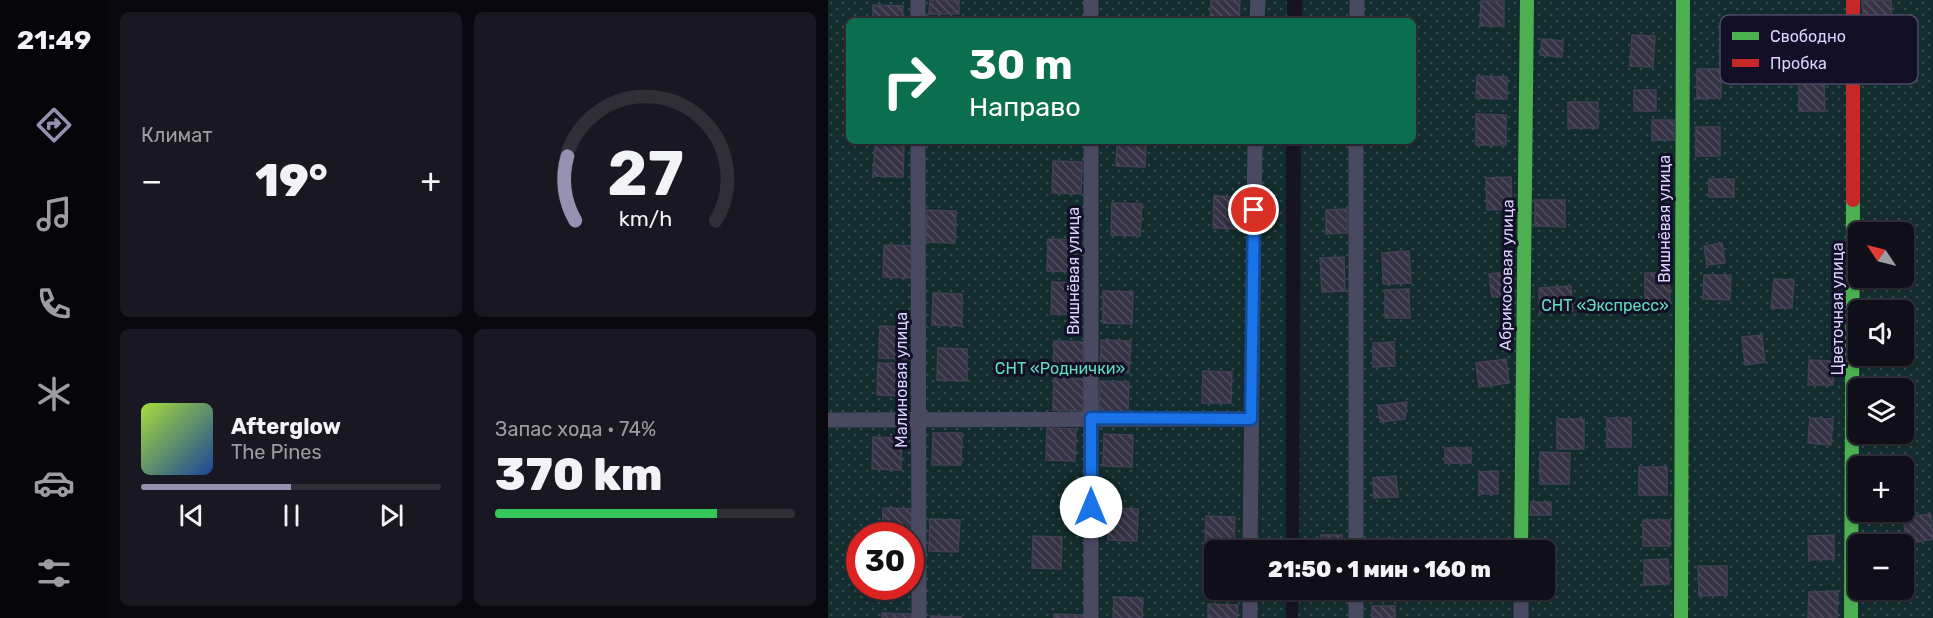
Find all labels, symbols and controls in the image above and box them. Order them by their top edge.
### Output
legend [1720,15,1918,84]
text: 21:49 [17,24,91,56]
text: Свободно [1770,27,1846,46]
text: 30 m [969,40,1073,90]
icon: right [870,42,948,120]
text: Пробка [1770,54,1827,73]
text: Направо [969,91,1081,123]
icon: directions [33,104,75,146]
text: Климат [141,123,213,147]
text: 27 [607,137,683,211]
text: 19° [255,154,328,207]
street label: Вишнёвая улица [1655,155,1674,283]
text: − [141,161,162,200]
text: + [420,161,441,200]
pin [1228,184,1279,235]
icon: music [33,193,75,235]
icon: arrive [1237,193,1270,226]
street label: Абрикосовая улица [1496,199,1517,351]
text: km/h [618,207,672,232]
street label: Вишнёвая улица [1064,207,1083,335]
north arrow [1848,222,1914,288]
map controls [1848,222,1914,600]
street label: Цветочная улица [1828,242,1847,376]
icon: phone [33,283,75,325]
park label: СНТ «Экспресс» [1541,296,1669,315]
button: sound [1848,300,1914,366]
street label: Малиновая улица [892,312,911,448]
park label: СНТ «Роднички» [995,359,1125,378]
icon: climate [33,373,75,415]
button: layers [1848,378,1914,444]
text: Afterglow [231,413,341,440]
text: Запас хода · 74% [495,417,656,441]
text: The Pines [231,440,322,464]
text: 370 km [495,448,663,501]
button: + [1848,456,1914,522]
icon: car [33,462,75,504]
position arrow [1059,475,1123,539]
icon: previous [175,499,208,532]
icon: pause [275,499,308,532]
icon: next [375,499,408,532]
speed limit sign: 30 [846,522,924,600]
button: − [1848,534,1914,600]
icon: filters [33,552,75,594]
text: 21:50 · 1 мин · 160 m [1268,556,1491,583]

